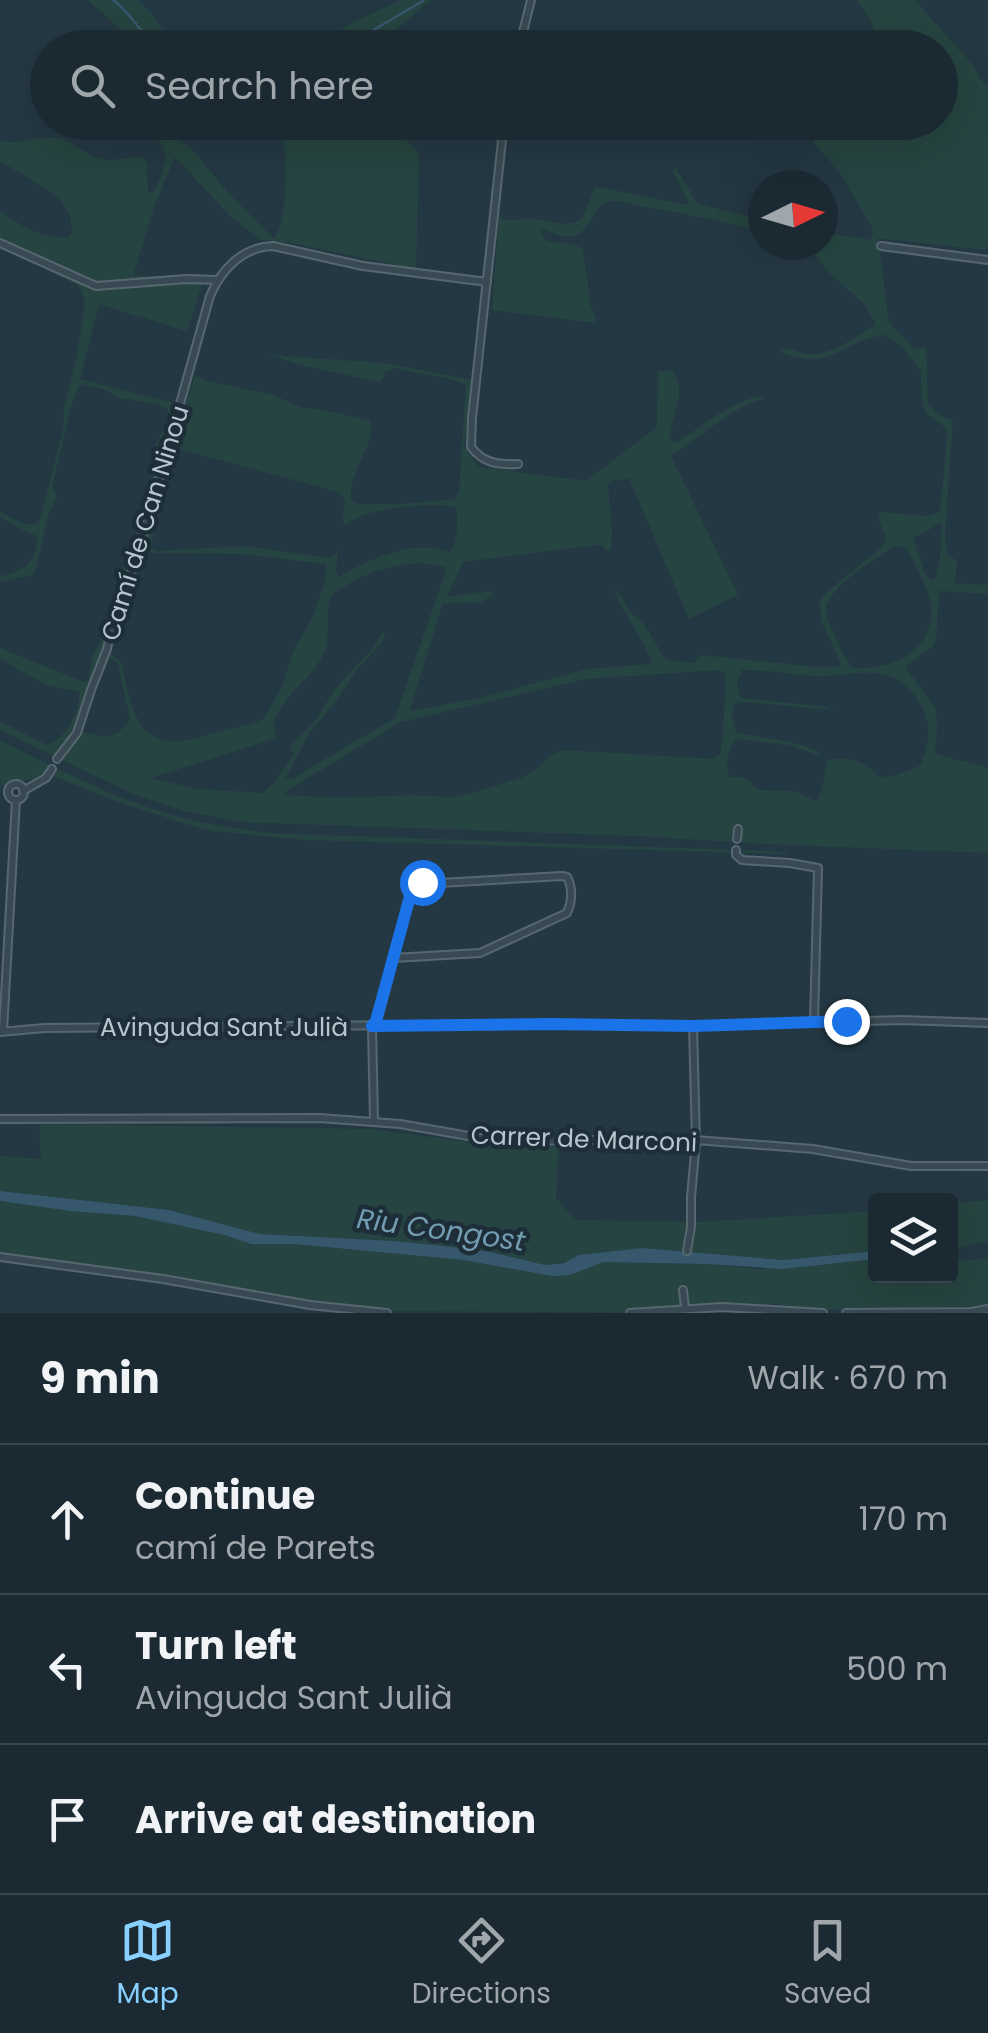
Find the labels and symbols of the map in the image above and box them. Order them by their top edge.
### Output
north arrow [748,170,838,260]
street label: Camí de Can Ninou [93,401,197,645]
route start [400,860,446,906]
route end [824,999,870,1045]
street label: Avinguda Sant Julià [100,1010,348,1045]
street label: Carrer de Marconi [470,1118,698,1160]
water label: Riu Congost [354,1199,528,1261]

